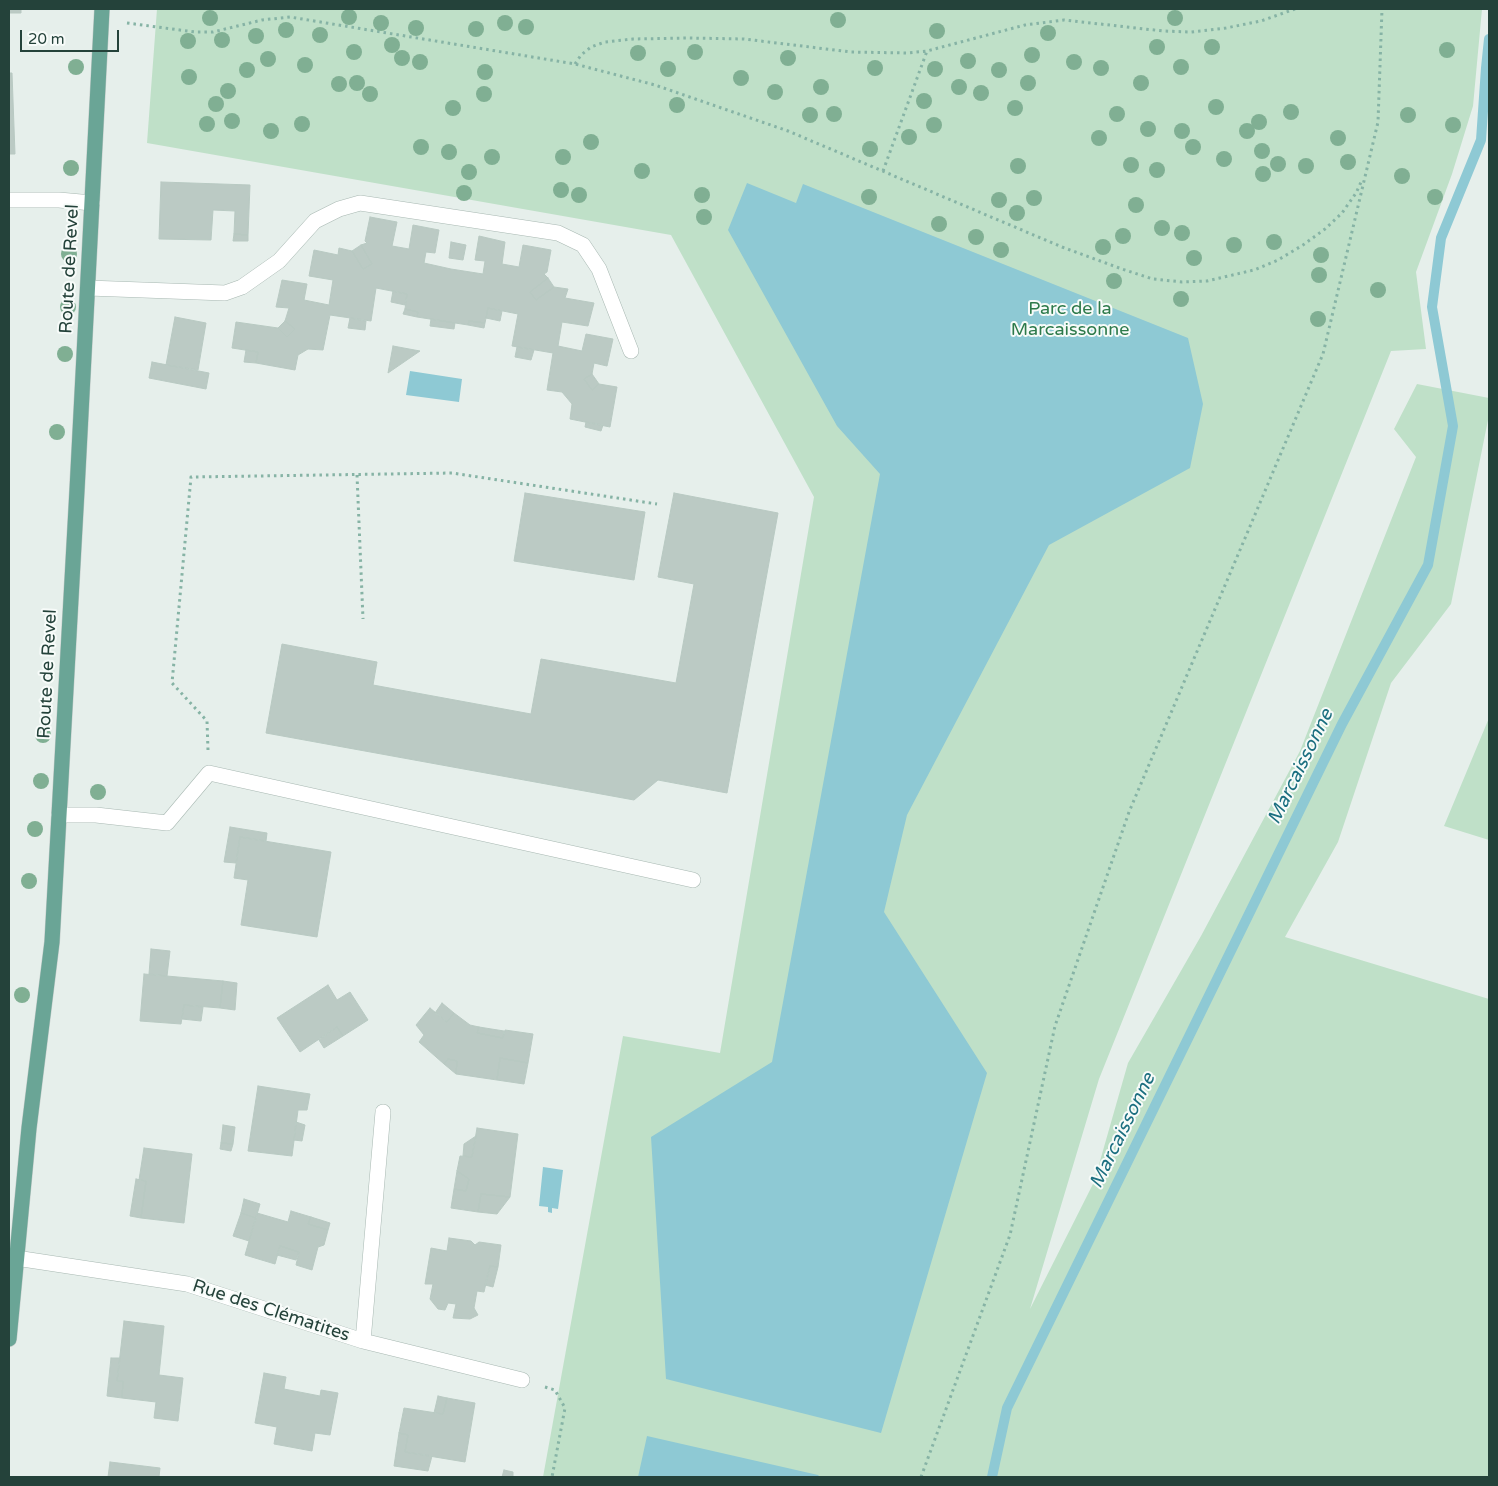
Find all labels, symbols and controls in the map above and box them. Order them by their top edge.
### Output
scale bar [22,20,121,52]
text: 20 m [28,30,65,48]
street label: Route de Revel [56,204,84,334]
park label: Parc de la Marcaissonne [1011,298,1129,340]
street label: Route de Revel [34,609,62,739]
water label: Marcaissonne [1263,706,1339,828]
water label: Marcaissonne [1085,1070,1161,1192]
street label: Rue des Clématites [190,1275,352,1347]

